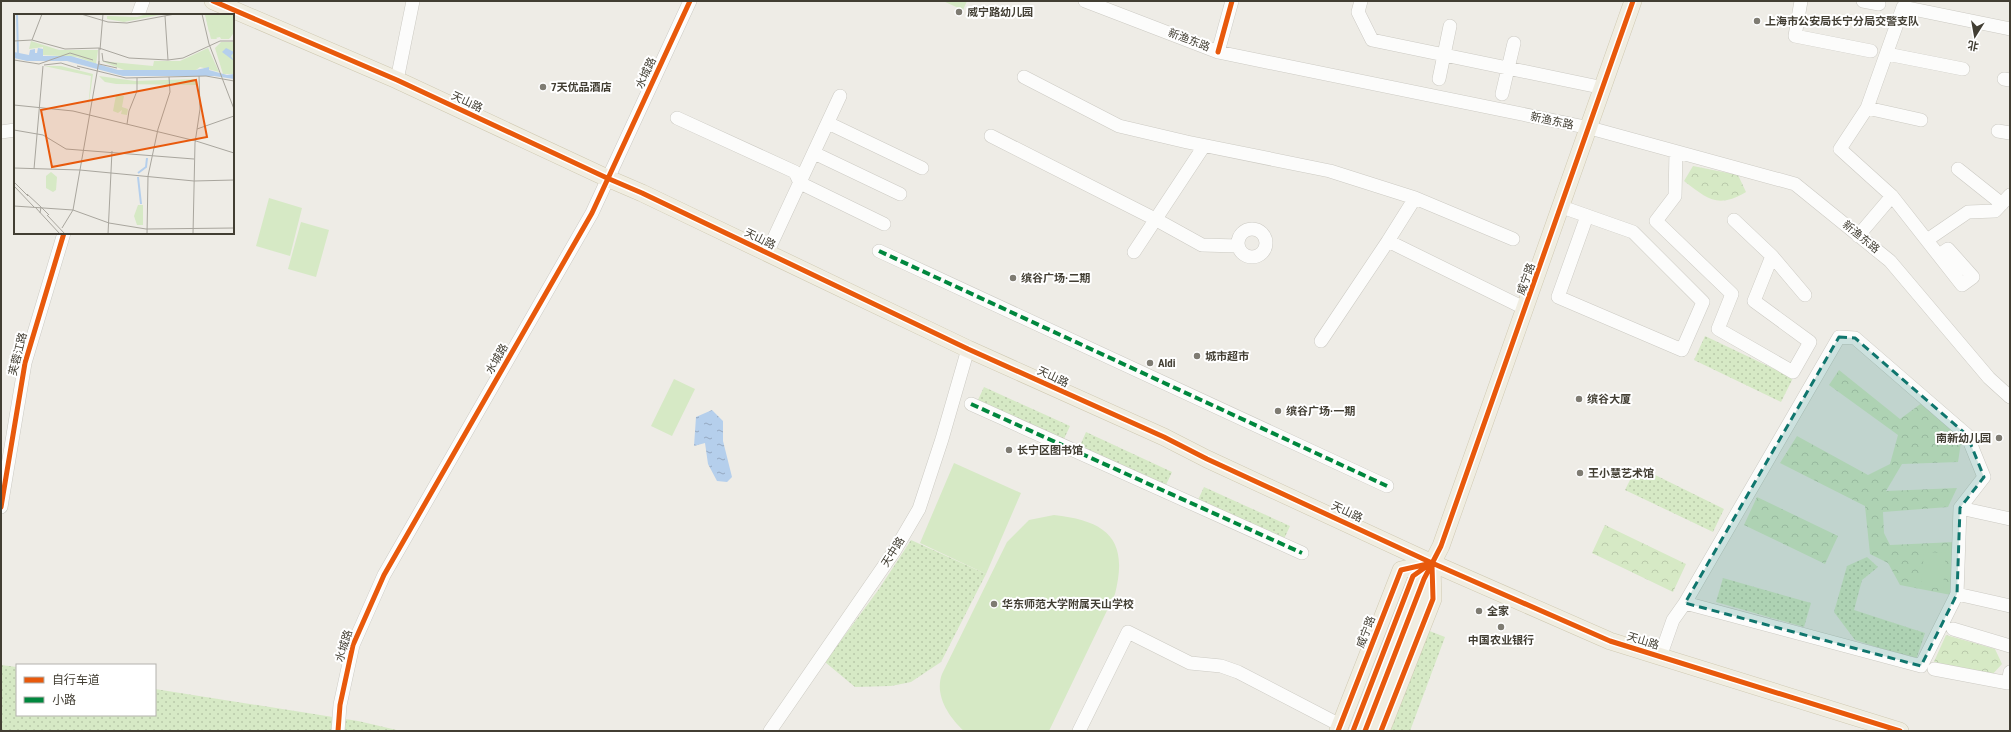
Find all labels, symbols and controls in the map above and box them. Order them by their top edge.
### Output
place label: 威宁路幼儿园 [967,6,1033,19]
marker: 威宁路幼儿园 [954,7,964,17]
inset map [14,14,234,234]
place label: 上海市公安局长宁分局交警支队 [1765,15,1919,28]
marker: 上海市公安局长宁分局交警支队 [1752,16,1762,26]
north arrow [1955,16,1995,56]
street label: 新渔东路 [1166,26,1212,54]
text: 北 [1967,38,1980,53]
street label: 水城路 [633,55,659,91]
place label: 7天优品酒店 [551,81,612,94]
marker: 7天优品酒店 [538,82,548,92]
street label: 天山路 [449,89,485,115]
street label: 新渔东路 [1529,110,1575,132]
street label: 新渔东路 [1840,218,1882,256]
street label: 天山路 [742,226,778,252]
street label: 威宁路 [1514,261,1538,297]
place label: 缤谷广场·二期 [1021,272,1090,285]
marker: 缤谷广场·二期 [1008,273,1018,283]
street label: 芙蓉江路 [6,331,30,377]
street label: 水城路 [483,341,511,377]
place label: 城市超市 [1205,350,1249,363]
marker: 城市超市 [1192,351,1202,361]
place label: Aldi [1158,357,1176,370]
marker: Aldi [1145,358,1155,368]
street label: 天山路 [1035,364,1071,390]
place label: 缤谷大厦 [1587,393,1631,406]
marker: 缤谷大厦 [1574,394,1584,404]
place label: 缤谷广场·一期 [1286,405,1355,418]
marker: 缤谷广场·一期 [1273,406,1283,416]
place label: 南新幼儿园 [1936,432,1991,445]
marker: 南新幼儿园 [1994,433,2004,443]
place label: 长宁区图书馆 [1017,444,1083,457]
marker: 长宁区图书馆 [1004,445,1014,455]
place label: 王小慧艺术馆 [1588,467,1654,480]
marker: 王小慧艺术馆 [1575,468,1585,478]
street label: 天山路 [1329,499,1365,525]
street label: 天中路 [879,535,907,569]
place label: 华东师范大学附属天山学校 [1002,598,1134,611]
marker: 华东师范大学附属天山学校 [989,599,999,609]
place label: 全家 [1487,605,1509,618]
marker: 全家 [1474,606,1484,616]
street label: 威宁路 [1354,614,1378,650]
marker: 中国农业银行 [1496,622,1506,632]
street label: 水城路 [333,628,355,664]
street label: 天山路 [1625,630,1661,652]
place label: 中国农业银行 [1468,634,1534,647]
legend [16,664,156,716]
text: 自行车道 [52,673,100,687]
text: 小路 [52,693,76,707]

